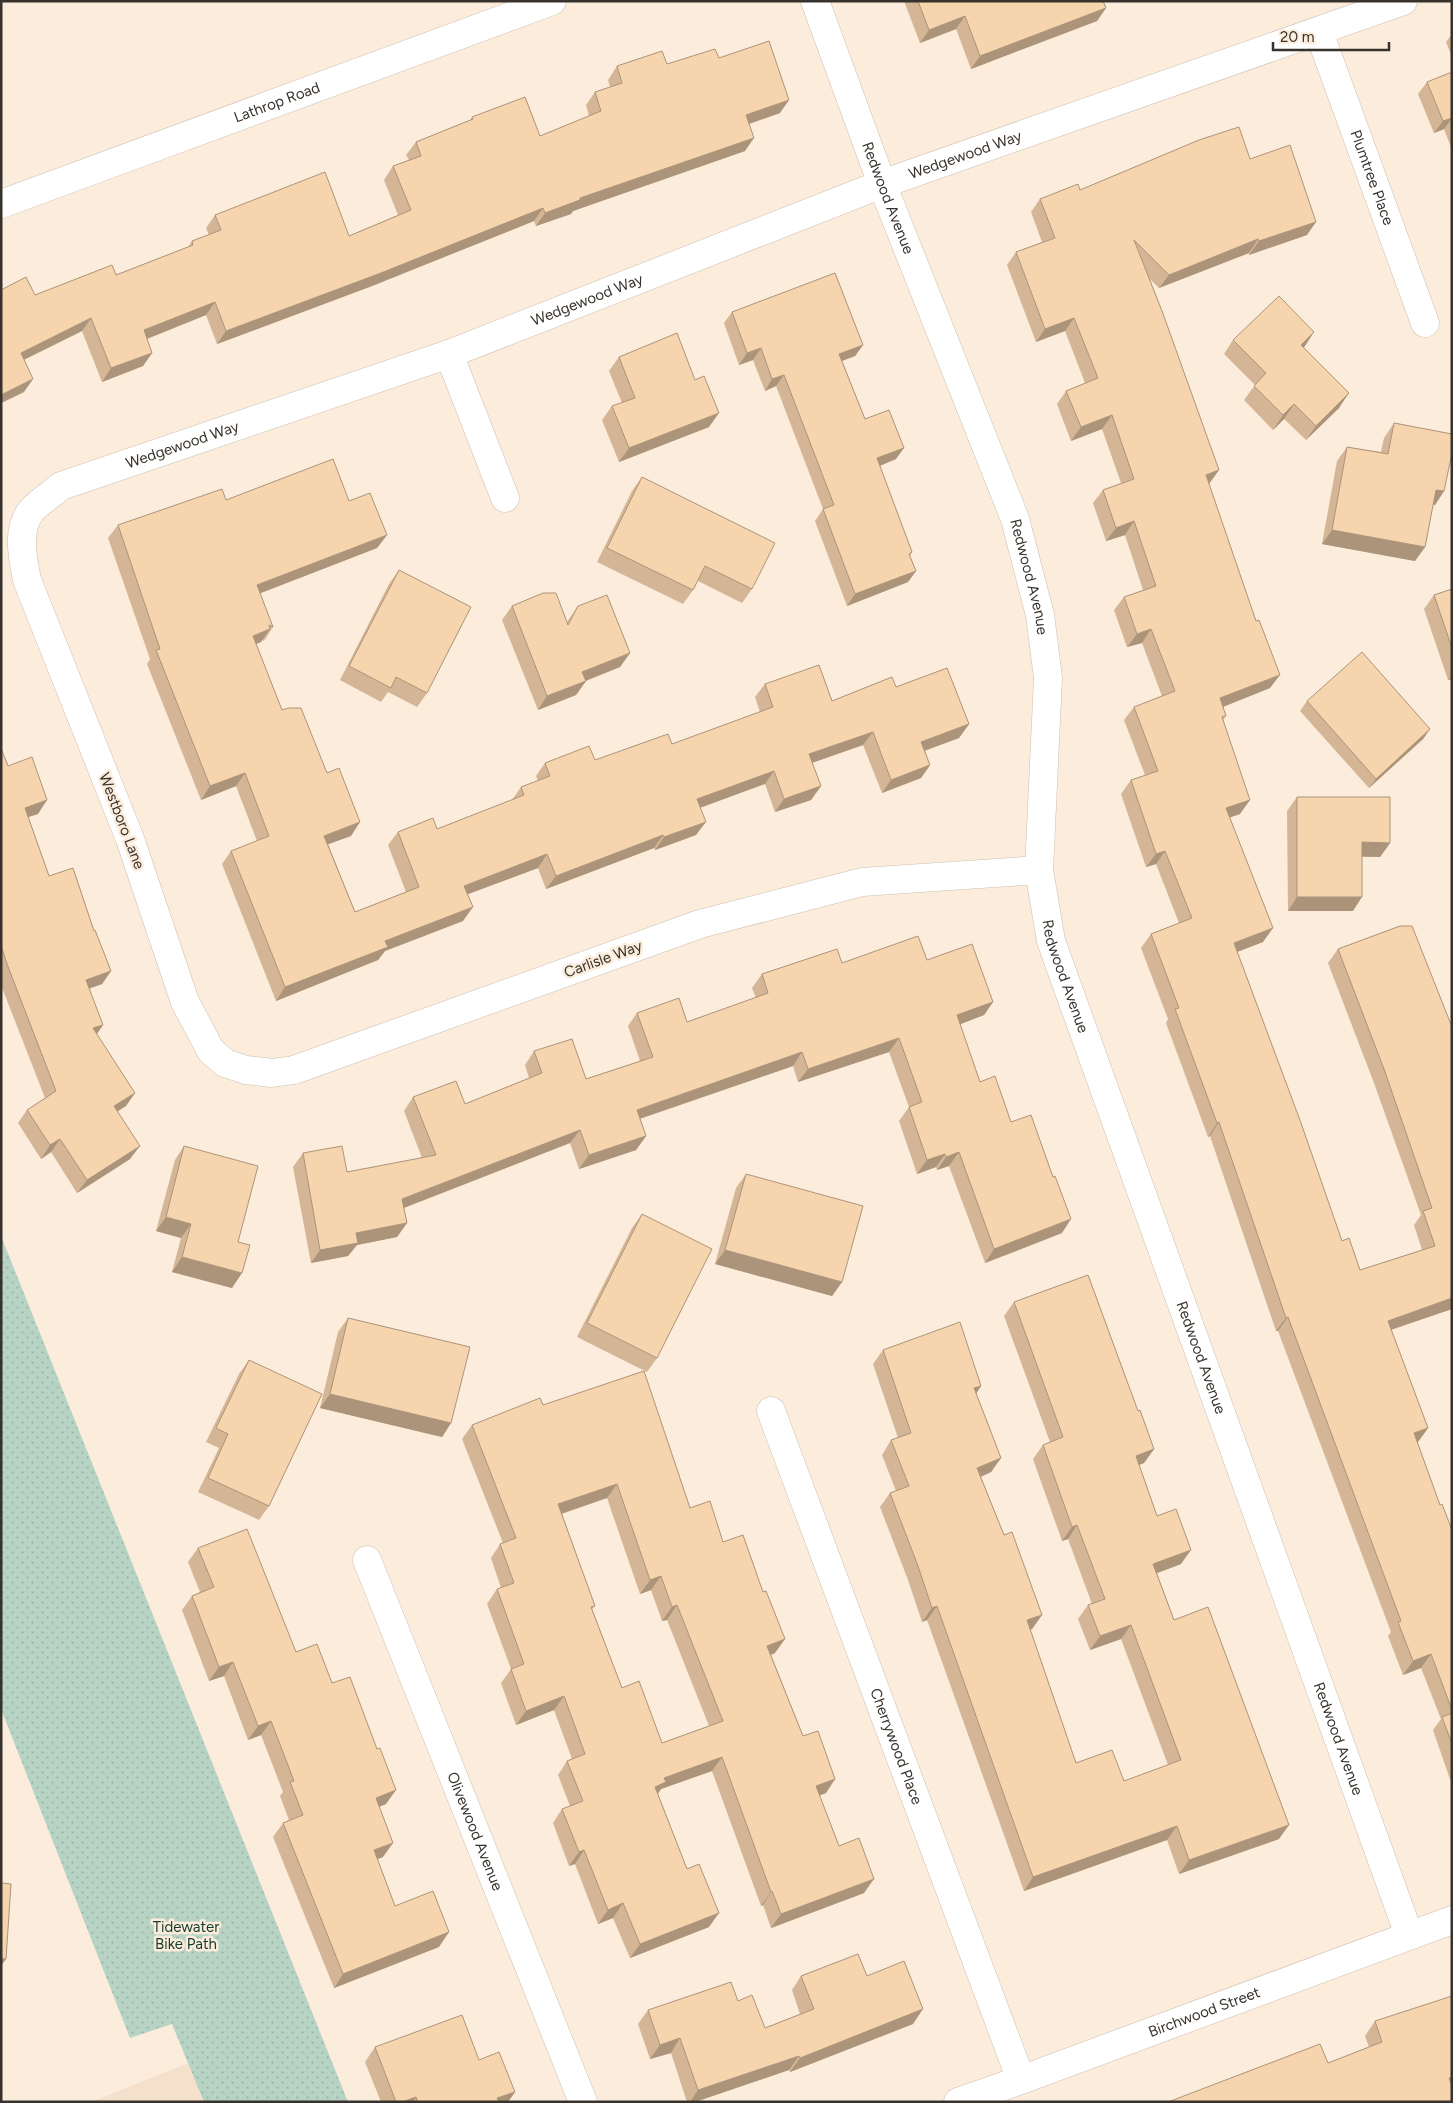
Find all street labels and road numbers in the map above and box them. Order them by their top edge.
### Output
street label: Lathrop Road [231,78,322,126]
street label: Wedgewood Way [906,127,1024,183]
street label: Plumtree Place [1346,128,1398,228]
street label: Redwood Avenue [858,139,918,257]
street label: Wedgewood Way [529,270,646,330]
street label: Wedgewood Way [123,417,241,472]
street label: Redwood Avenue [1006,517,1051,636]
street label: Westboro Lane [95,770,149,872]
street label: Redwood Avenue [1039,918,1092,1035]
street label: Carlisle Way [562,937,645,981]
street label: Redwood Avenue [1172,1299,1230,1416]
street label: Redwood Avenue [1310,1680,1367,1797]
street label: Cherrywood Place [866,1686,926,1807]
street label: Olivewood Avenue [443,1769,507,1893]
street label: Birchwood Street [1146,1983,1263,2041]

